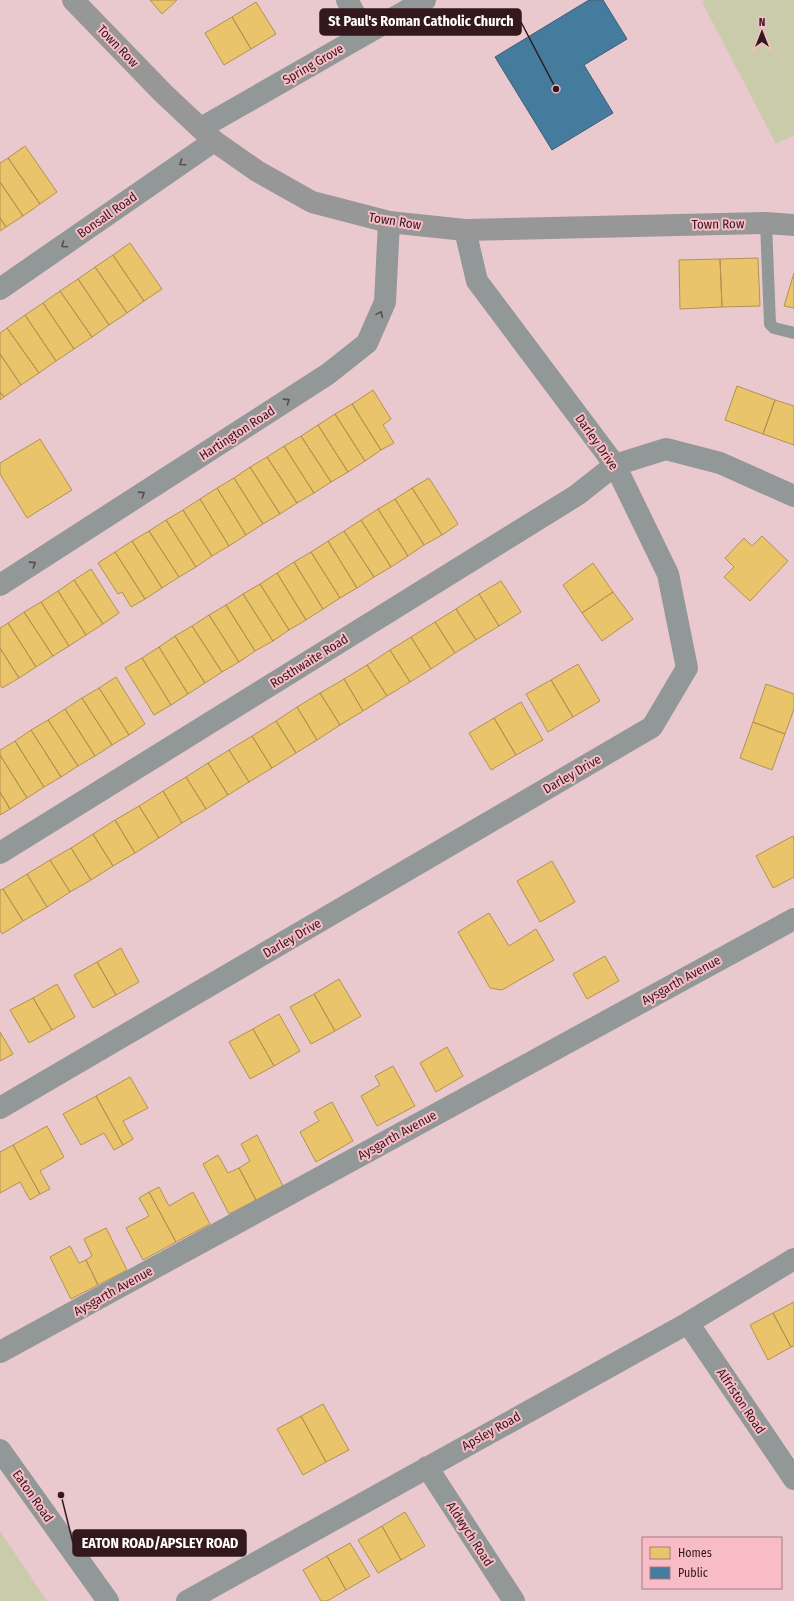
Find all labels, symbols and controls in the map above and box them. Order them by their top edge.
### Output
callout: St Paul's Roman Catholic Church [320,9,521,35]
north arrow [742,12,782,52]
text: St Paul's Roman Catholic Church [328,13,514,30]
text: N [759,16,765,29]
street label: Town Row [94,22,142,71]
street label: Spring Grove [280,41,346,87]
one-way arrow [180,158,187,165]
street label: Bonsall Road [74,189,140,241]
street label: Town Row [368,209,423,233]
street label: Town Row [691,216,745,232]
one-way arrow [61,240,68,248]
one-way arrow [375,311,383,318]
one-way arrow [283,398,290,406]
street label: Hartington Road [196,403,278,463]
street label: Darley Drive [572,411,622,473]
one-way arrow [138,491,145,498]
one-way arrow [29,561,36,569]
street label: Rosthwaite Road [267,631,351,691]
street label: Darley Drive [540,751,604,797]
street label: Darley Drive [260,915,324,961]
street label: Aysgarth Avenue [639,952,723,1008]
street label: Aysgarth Avenue [355,1107,439,1163]
street label: Aysgarth Avenue [71,1263,155,1319]
street label: Alfriston Road [714,1366,768,1436]
street label: Apsley Road [459,1409,523,1453]
street label: Eaton Road [10,1467,56,1525]
street label: Aldwych Road [444,1499,496,1569]
callout: EATON ROAD/APSLEY ROAD [73,1530,246,1556]
text: EATON ROAD/APSLEY ROAD [82,1535,238,1552]
legend [642,1537,782,1589]
text: Homes [678,1546,712,1560]
text: Public [678,1566,708,1580]

